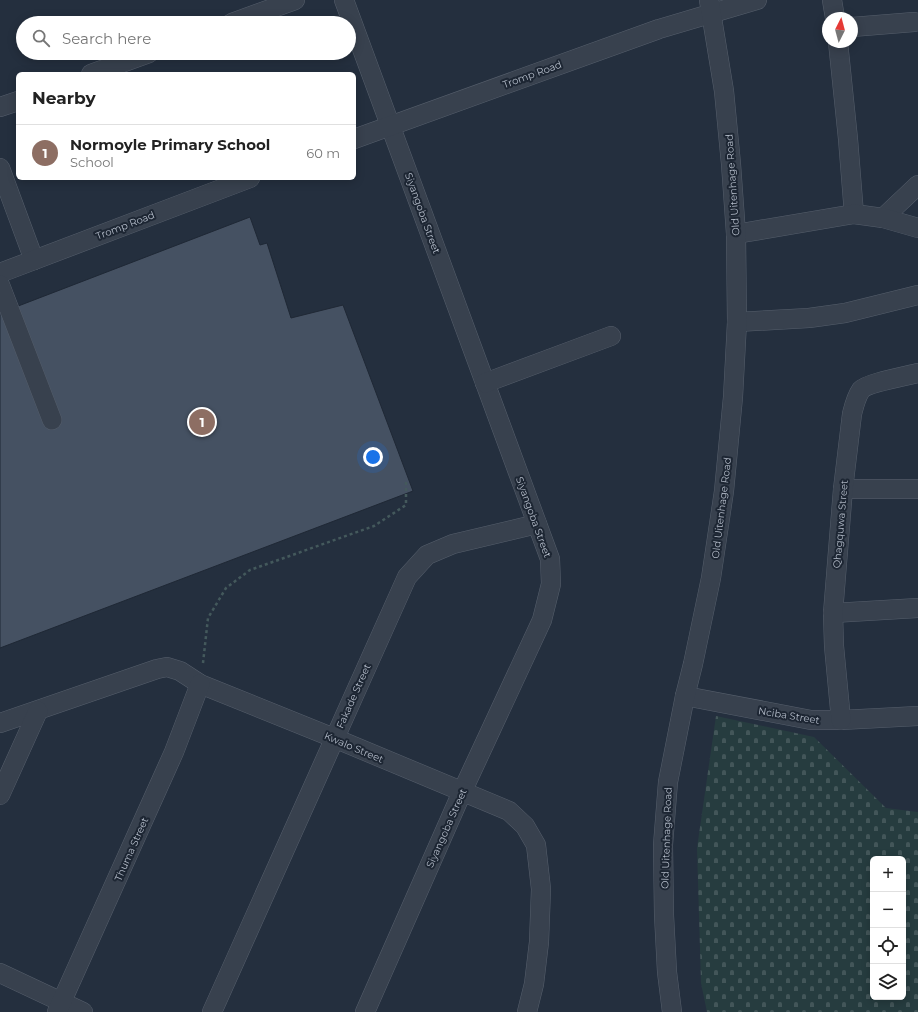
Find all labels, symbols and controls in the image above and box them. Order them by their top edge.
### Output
north arrow [822,12,858,48]
search box [16,16,356,60]
icon: search [30,27,52,49]
text: Search here [62,29,151,48]
street label: Tromp Road [501,58,563,91]
text: Nearby [32,88,96,108]
street label: Old Uitenhage Road [722,134,743,236]
text: Normoyle Primary School [70,135,270,154]
text: 1 [42,145,48,161]
text: 60 m [306,145,340,161]
text: School [70,154,114,170]
street label: Siyangoba Street [402,171,443,255]
street label: Tromp Road [94,208,156,243]
pin: 1 [189,407,215,437]
your location [363,447,383,467]
street label: Old Uitenhage Road [709,457,734,559]
street label: Siyangoba Street [513,475,554,559]
street label: Qhagquwa Street [830,479,851,569]
street label: Fakade Street [333,662,374,731]
street label: Nciba Street [757,704,820,727]
street label: Kwalo Street [322,729,385,766]
street label: Siyangoba Street [423,787,470,870]
street label: Old Uitenhage Road [658,787,675,889]
street label: Thuma Street [112,815,151,883]
map controls [870,856,906,1000]
button: + [870,856,906,892]
button: − [870,892,906,928]
button: locate [870,928,906,964]
button: layers [870,964,906,1000]

